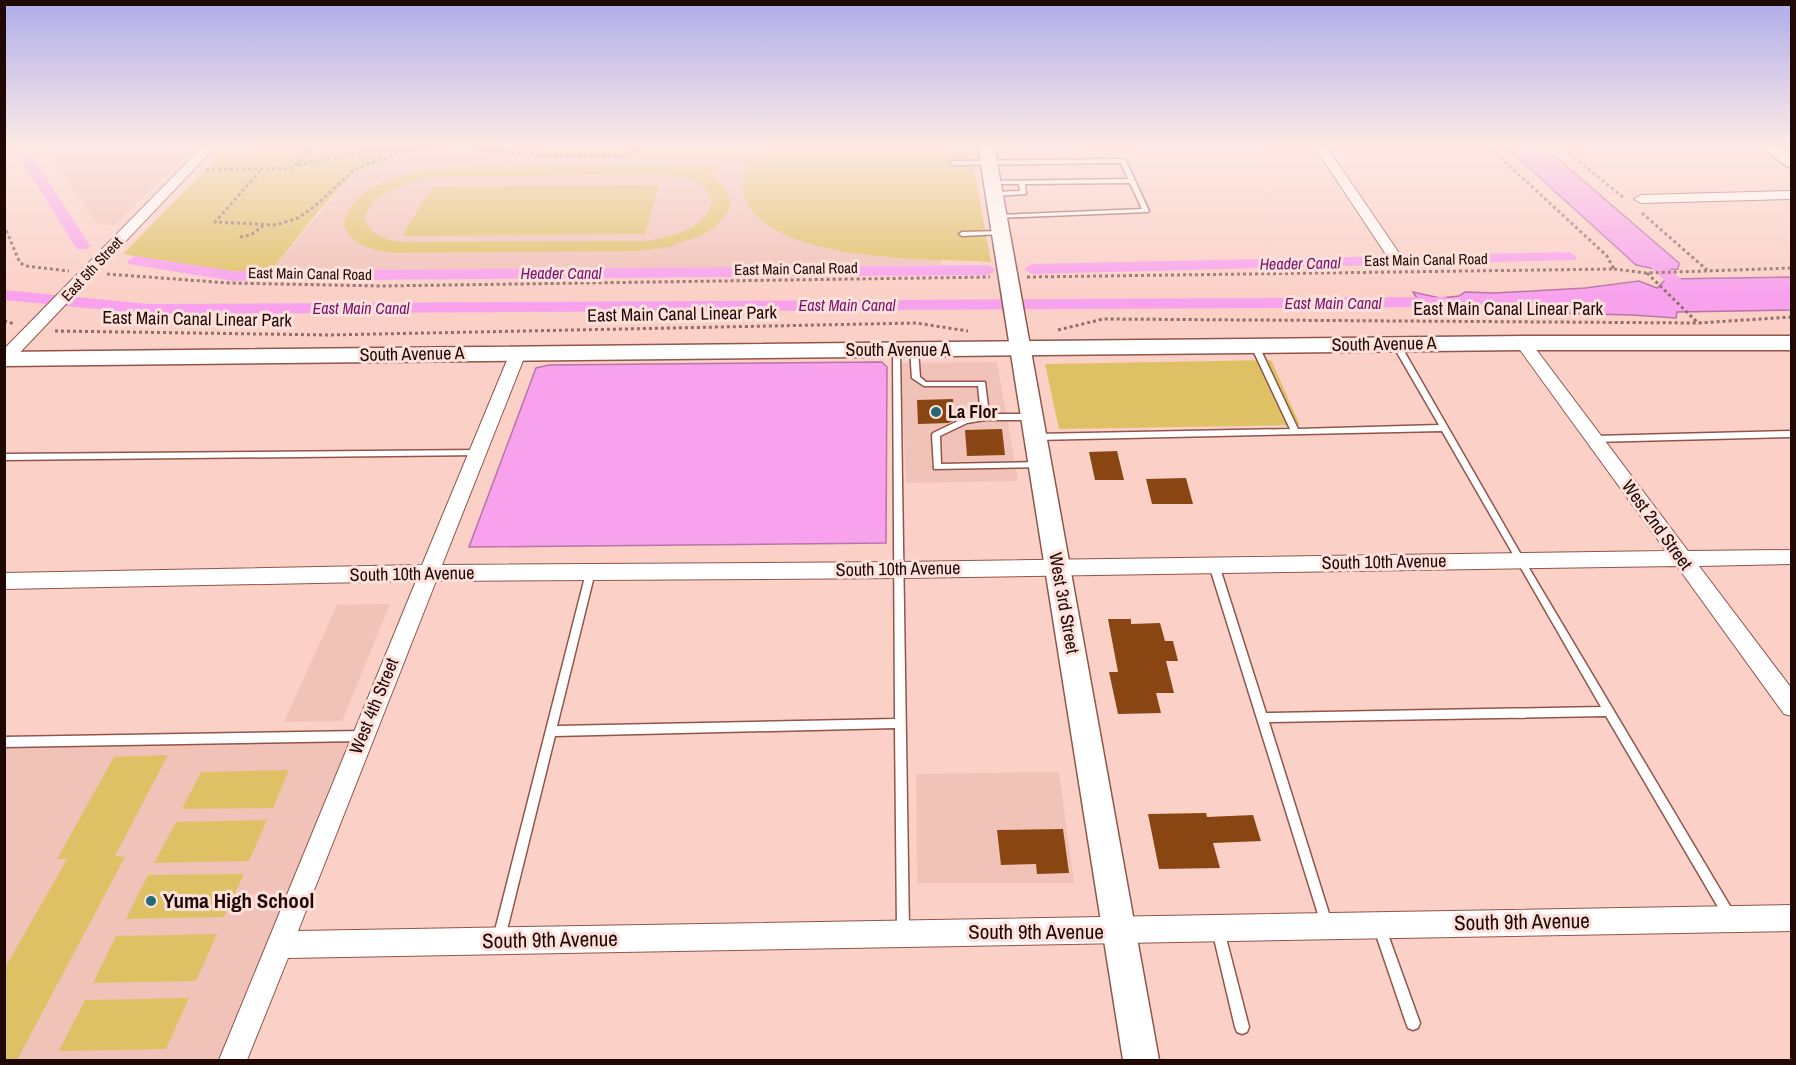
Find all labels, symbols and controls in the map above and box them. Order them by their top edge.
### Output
street label: East 5th Street [56,231,127,306]
street label: East Main Canal Road [1364,248,1488,271]
water label: Header Canal [1259,251,1342,275]
street label: East Main Canal Road [734,257,858,280]
street label: East Main Canal Road [248,262,372,285]
water label: Header Canal [521,262,603,284]
water label: East Main Canal [1285,292,1383,314]
water label: East Main Canal [799,294,897,316]
street label: East Main Canal Linear Park [1413,296,1603,321]
water label: East Main Canal [313,297,411,319]
street label: East Main Canal Linear Park [587,299,778,328]
street label: East Main Canal Linear Park [102,304,293,333]
street label: South Avenue A [1331,330,1437,357]
street label: South Avenue A [846,337,951,362]
street label: South Avenue A [359,340,465,367]
place label: La Flor [948,399,997,424]
marker: La Flor [929,405,943,419]
street label: West 2nd Street [1616,475,1699,575]
street label: South 10th Avenue [1322,548,1446,575]
street label: West 3rd Street [1043,550,1086,655]
street label: South 10th Avenue [836,555,960,582]
street label: South 10th Avenue [350,560,474,587]
street label: West 4th Street [343,654,404,758]
place label: Yuma High School [163,886,314,915]
marker: Yuma High School [144,894,158,908]
street label: South 9th Avenue [1454,906,1590,937]
street label: South 9th Avenue [968,917,1104,946]
street label: South 9th Avenue [482,924,618,955]

